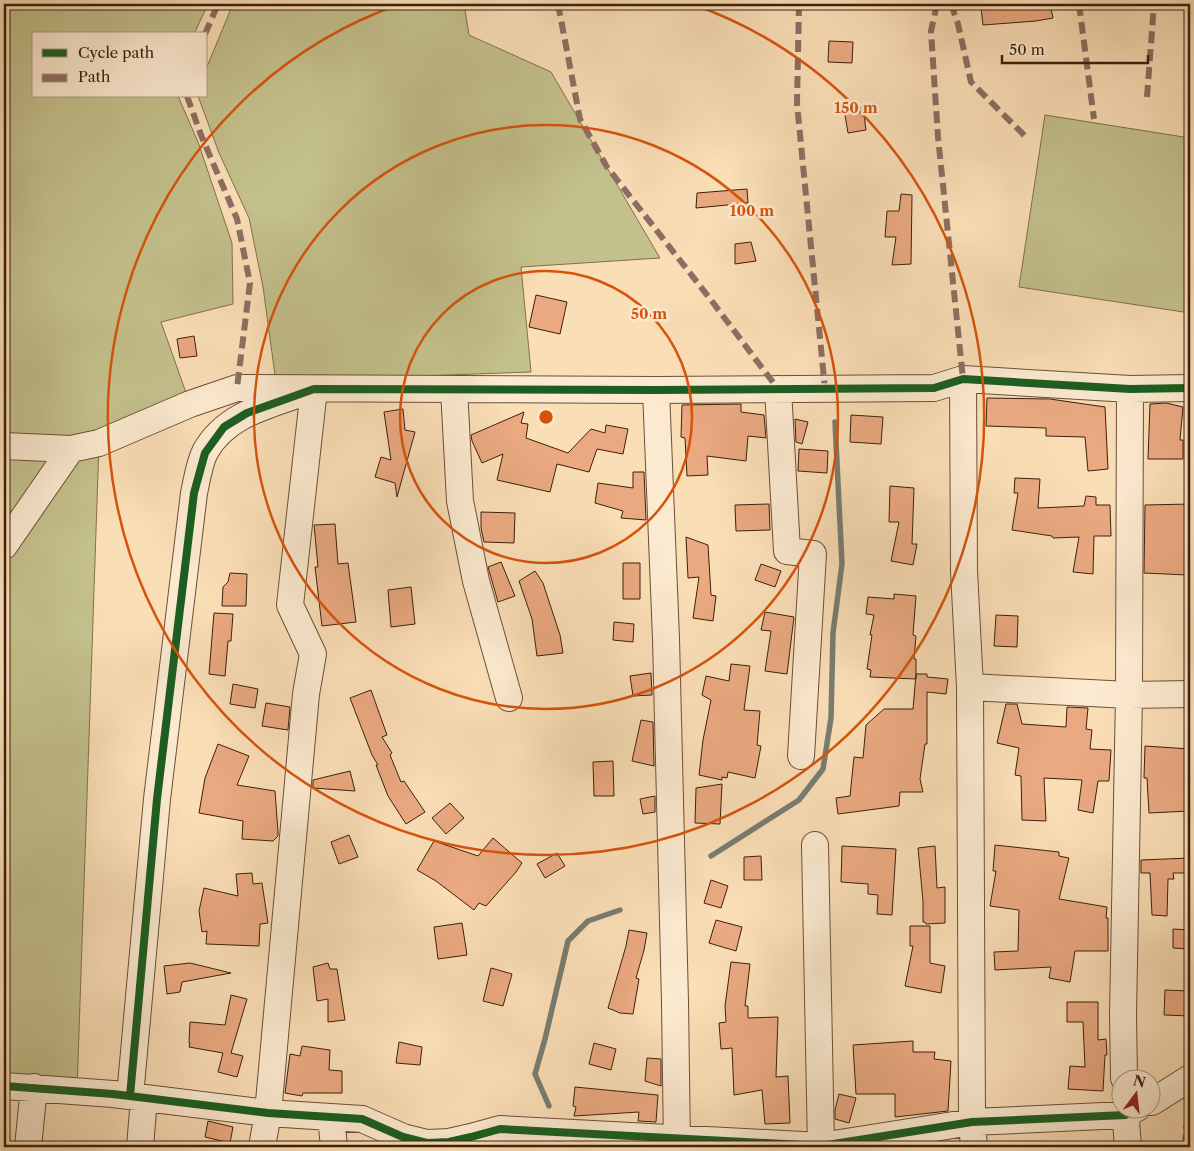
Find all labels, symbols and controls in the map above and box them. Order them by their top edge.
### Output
legend [32,32,208,98]
scale bar [1002,32,1148,64]
text: 50 m [1009,40,1045,59]
text: Cycle path [78,43,155,62]
text: Path [78,67,111,86]
text: 150 m [834,98,878,117]
text: 100 m [730,201,774,220]
text: 50 m [631,304,667,323]
centre of rings [537,408,555,426]
north arrow [1112,1068,1162,1118]
text: N [1131,1071,1148,1092]

